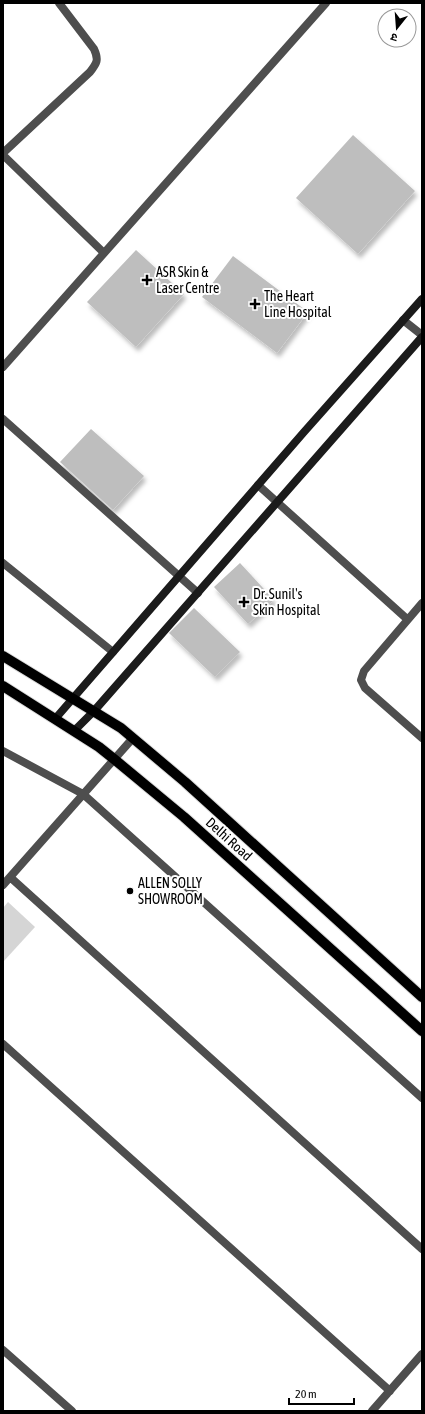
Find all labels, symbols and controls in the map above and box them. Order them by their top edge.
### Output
north arrow [377,8,417,48]
text: उ [389,31,399,44]
place label: ASR Skin & Laser Centre [156,264,219,296]
marker: ASR Skin & Laser Centre [141,274,153,286]
place label: The Heart Line Hospital [264,288,332,320]
marker: The Heart Line Hospital [249,298,261,310]
place label: Dr. Sunil's Skin Hospital [253,586,321,618]
marker: Dr. Sunil's Skin Hospital [238,596,250,608]
street label: Delhi Road [203,814,255,864]
place label: ALLEN SOLLY SHOWROOM [138,875,203,907]
marker: ALLEN SOLLY SHOWROOM [125,886,135,896]
scale bar [289,1380,354,1406]
text: 20 m [295,1387,317,1401]

